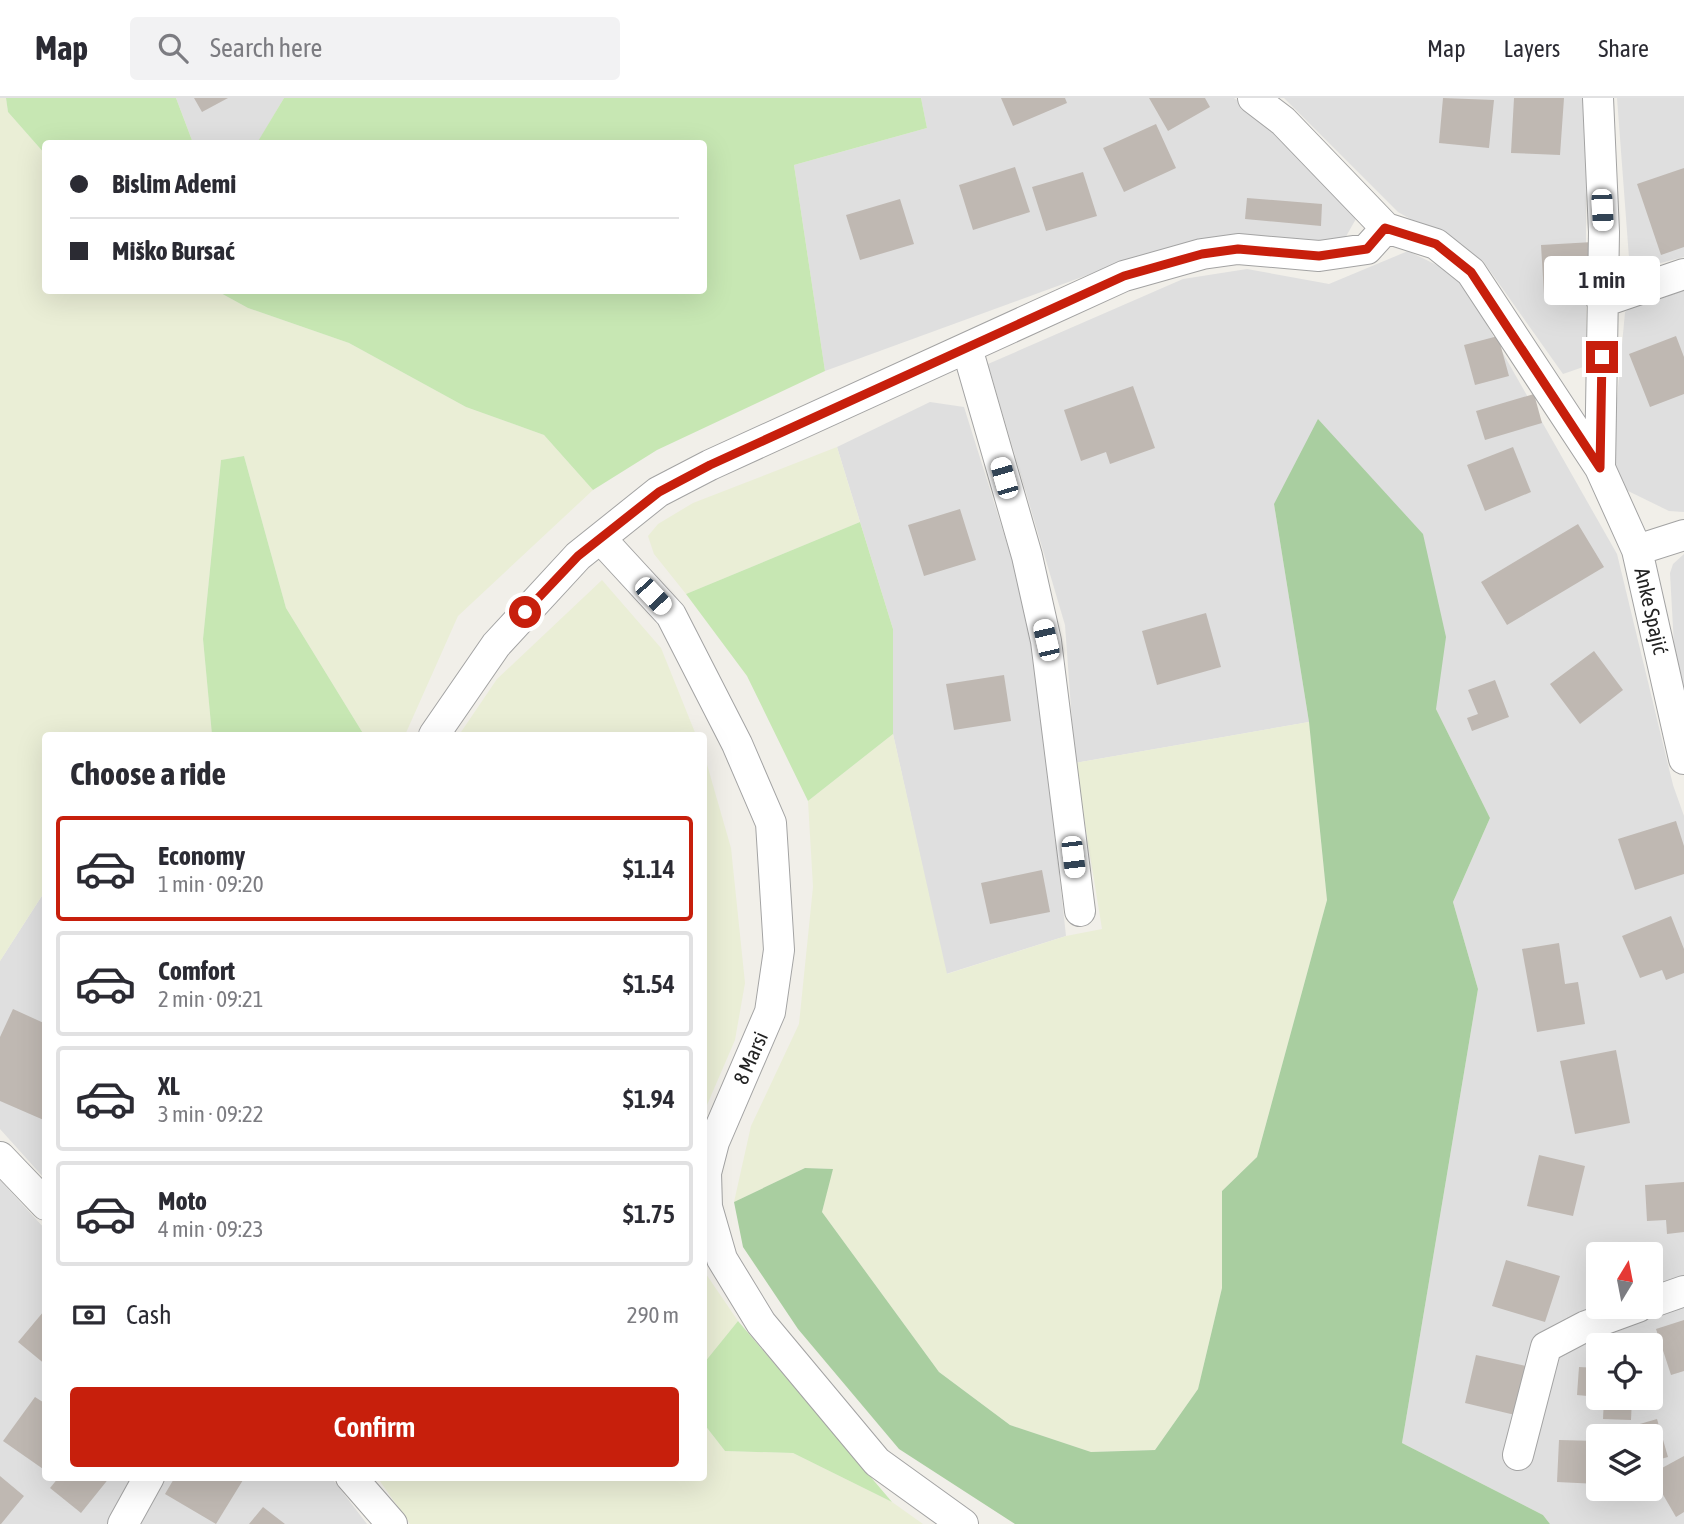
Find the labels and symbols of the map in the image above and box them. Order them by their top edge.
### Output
car [1591,188,1614,232]
callout: 1 min [1544,256,1660,304]
route end [1586,341,1618,373]
car [989,455,1020,501]
street label: Anke Spajić [1630,565,1674,656]
car [631,573,676,619]
route start [509,596,541,628]
car [1032,617,1061,663]
car [1061,835,1086,879]
street label: 8 Marsi [728,1028,772,1088]
north arrow [1586,1242,1662,1320]

